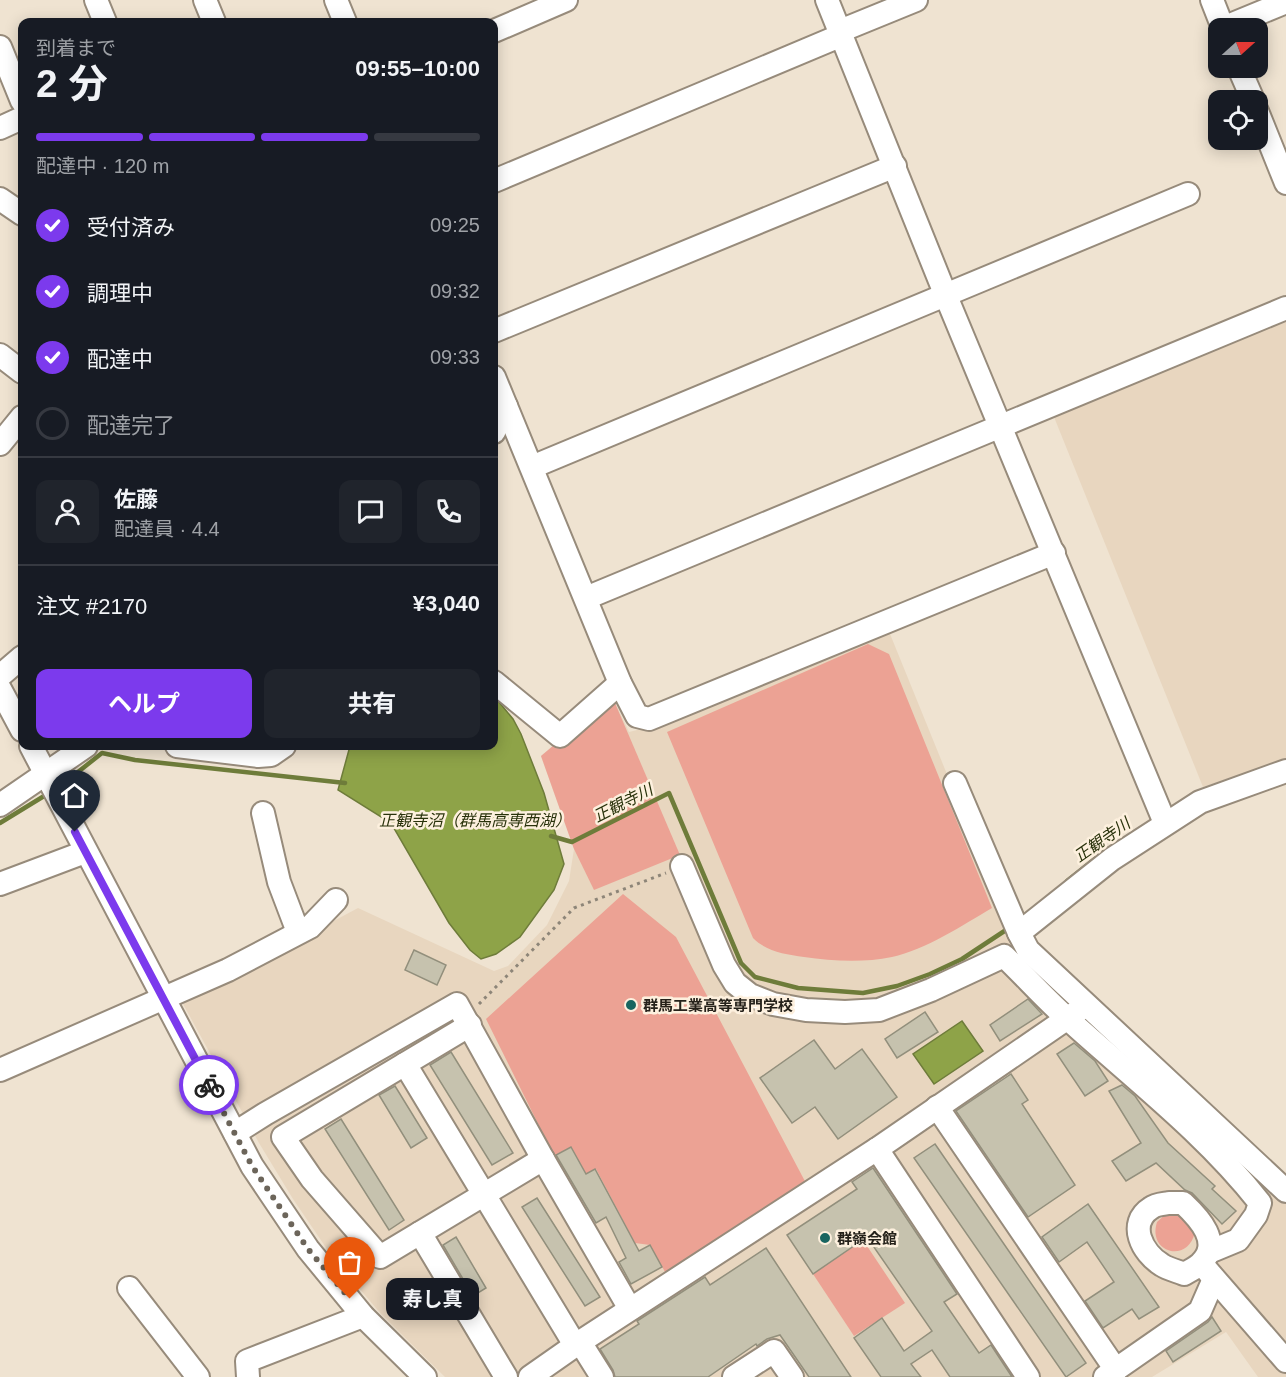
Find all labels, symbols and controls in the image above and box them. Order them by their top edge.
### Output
north arrow [1208,18,1268,78]
map controls [1208,18,1268,150]
text: 到着まで [36,37,116,59]
text: 09:55–10:00 [355,56,480,81]
text: 2 分 [36,62,108,105]
button: locate [1208,90,1268,150]
text: 配達中 · 120 m [36,155,169,177]
icon: check [36,209,69,242]
text: 09:25 [430,214,480,236]
text: 受付済み [87,215,175,240]
icon: check [36,275,69,308]
text: 09:32 [430,280,480,302]
text: 調理中 [87,281,153,306]
icon: check [36,341,69,374]
text: 09:33 [430,346,480,368]
text: 配達中 [87,347,153,372]
text: 配達完了 [87,413,175,438]
button: person [36,480,99,543]
button: chat [339,480,402,543]
button: phone [417,480,480,543]
text: 佐藤 [114,487,158,512]
text: 配達員 · 4.4 [114,518,220,540]
text: ¥3,040 [413,591,480,616]
text: 注文 #2170 [36,594,147,619]
button: ヘルプ [36,669,252,738]
button: 共有 [264,669,480,738]
pin [49,770,100,832]
icon: home [58,779,91,812]
water label: 正観寺川 [591,780,657,825]
water label: 正観寺沼（群馬高専西湖） [379,812,571,829]
water label: 正観寺川 [1071,814,1135,865]
place label: 群馬工業高等専門学校 [643,997,793,1014]
marker: 群馬工業高等専門学校 [624,998,638,1012]
courier [179,1055,239,1115]
icon: bike [193,1069,226,1102]
place label: 群嶺会館 [837,1230,897,1247]
marker: 群嶺会館 [818,1231,832,1245]
pin [324,1237,375,1299]
icon: bag [333,1246,366,1279]
callout: 寿し真 [386,1278,479,1320]
text: 寿し真 [403,1288,463,1310]

